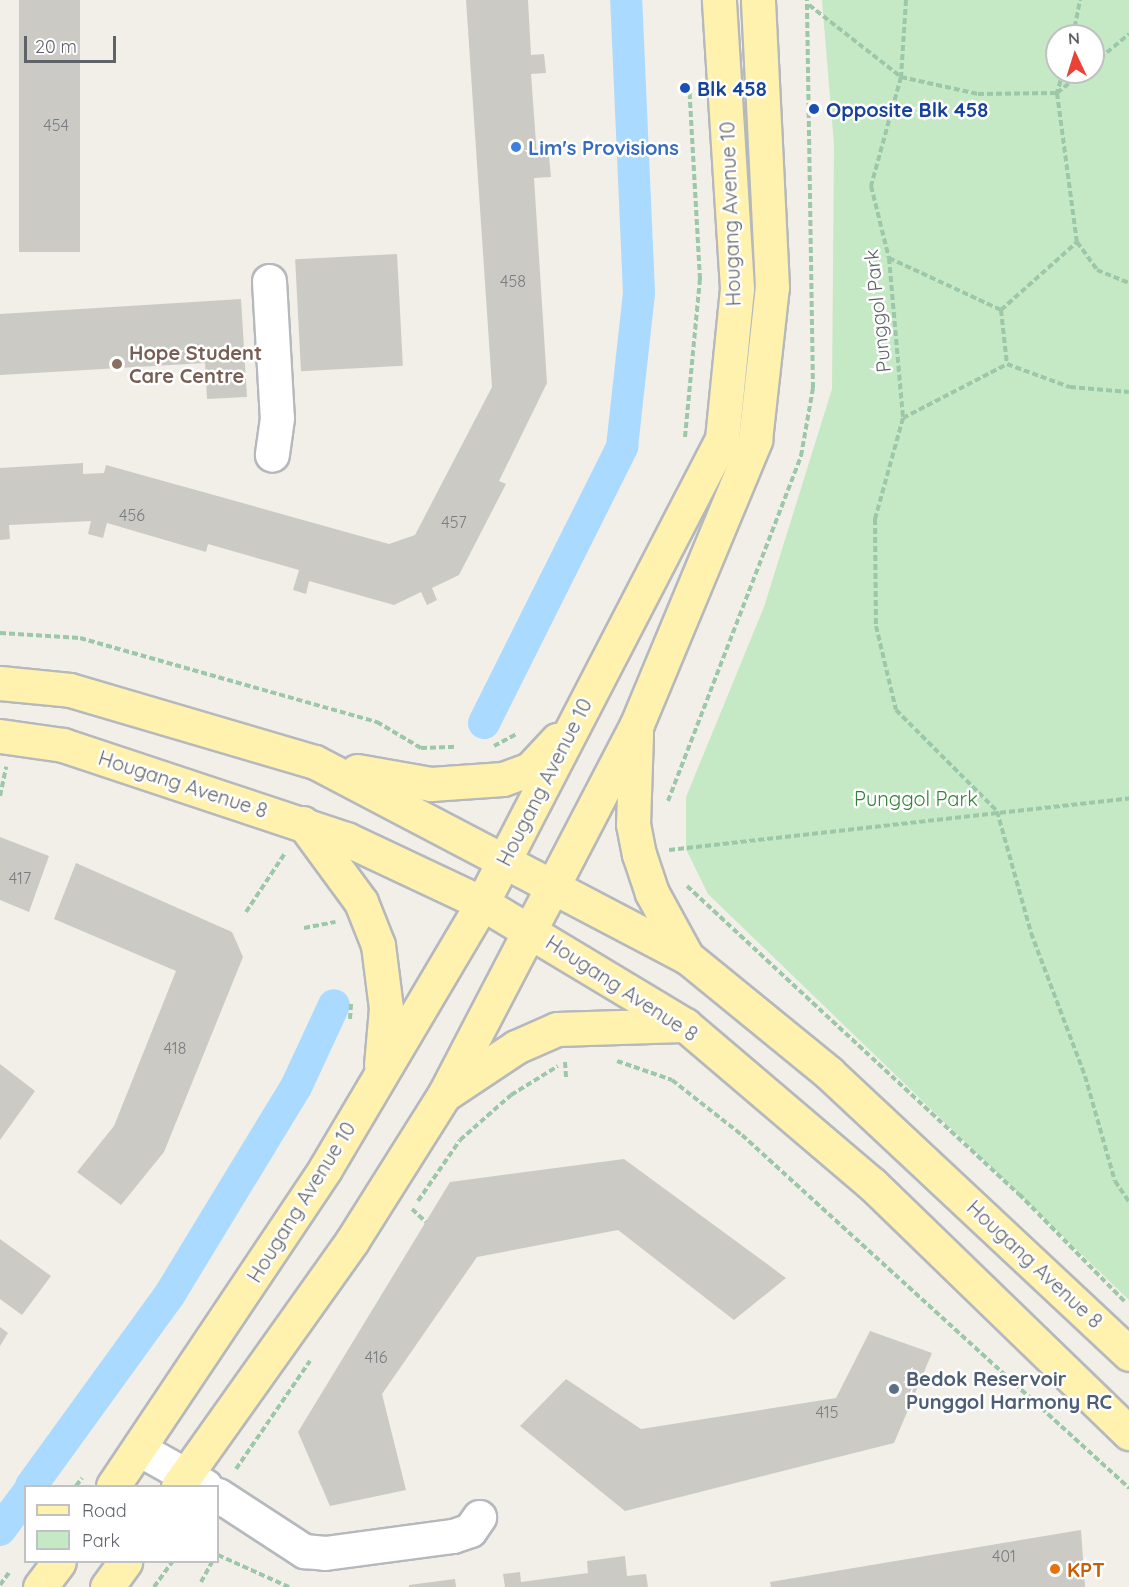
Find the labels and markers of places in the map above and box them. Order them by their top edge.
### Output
place label: Blk 458 [697,76,767,100]
marker: Blk 458 [678,81,692,95]
place label: Opposite Blk 458 [826,97,988,121]
marker: Opposite Blk 458 [807,102,821,116]
place label: Lim's Provisions [528,135,679,159]
marker: Lim's Provisions [509,140,523,154]
place label: Hope Student Care Centre [129,340,262,387]
marker: Hope Student Care Centre [110,357,124,371]
place label: Bedok Reservoir Punggol Harmony RC [906,1366,1112,1413]
marker: Bedok Reservoir Punggol Harmony RC [887,1382,901,1396]
place label: KPT [1067,1557,1105,1581]
marker: KPT [1048,1562,1062,1576]

